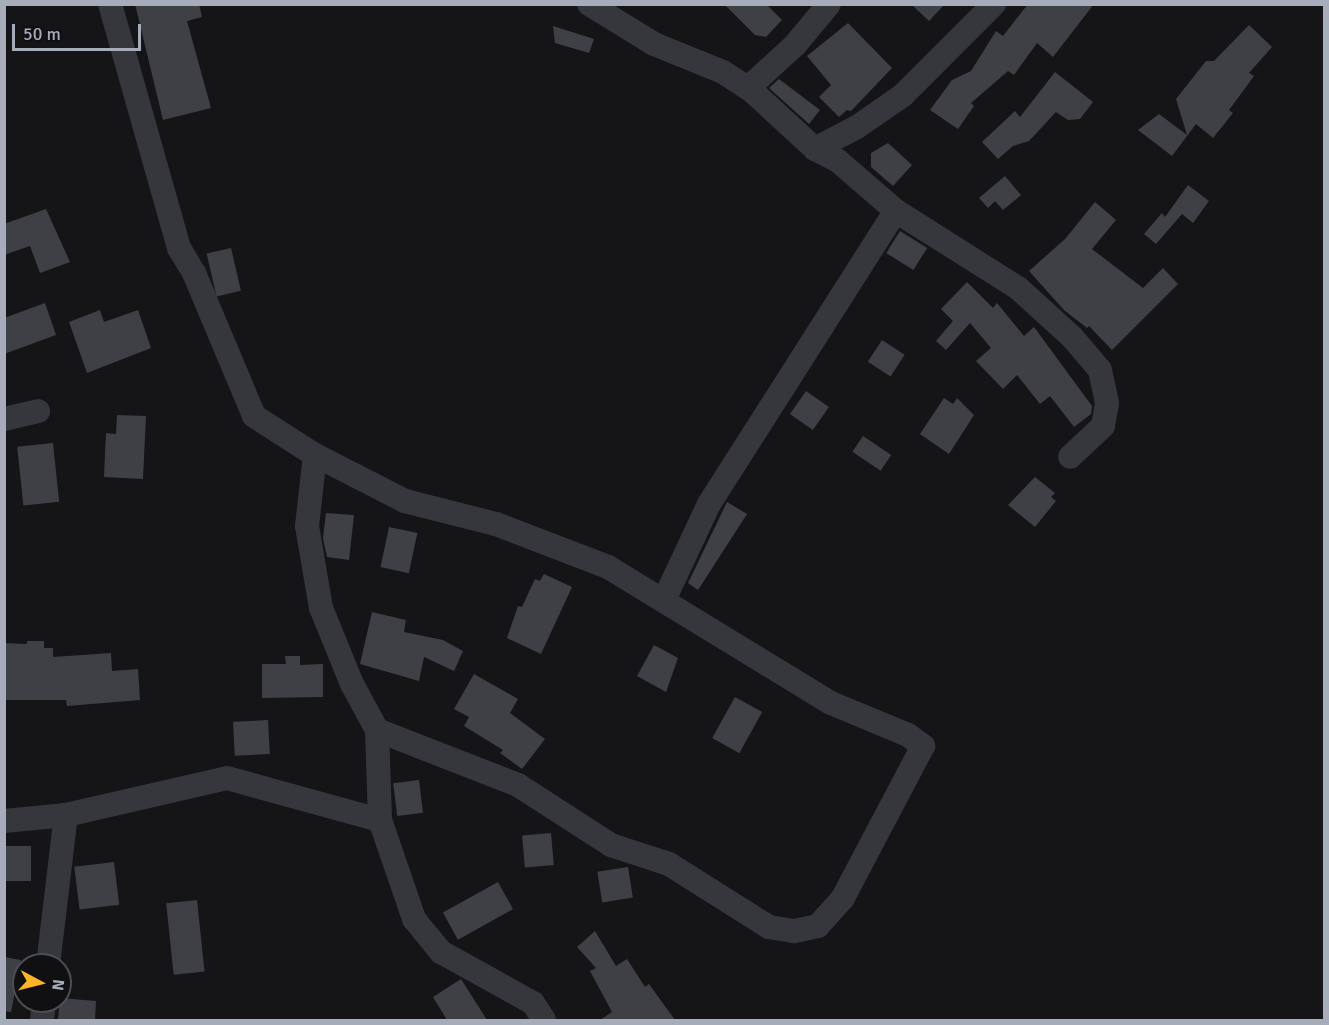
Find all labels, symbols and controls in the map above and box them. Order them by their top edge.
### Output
scale bar [15,12,144,50]
text: 50 m [23,23,61,45]
north arrow [12,953,72,1013]
text: N [47,978,68,992]

